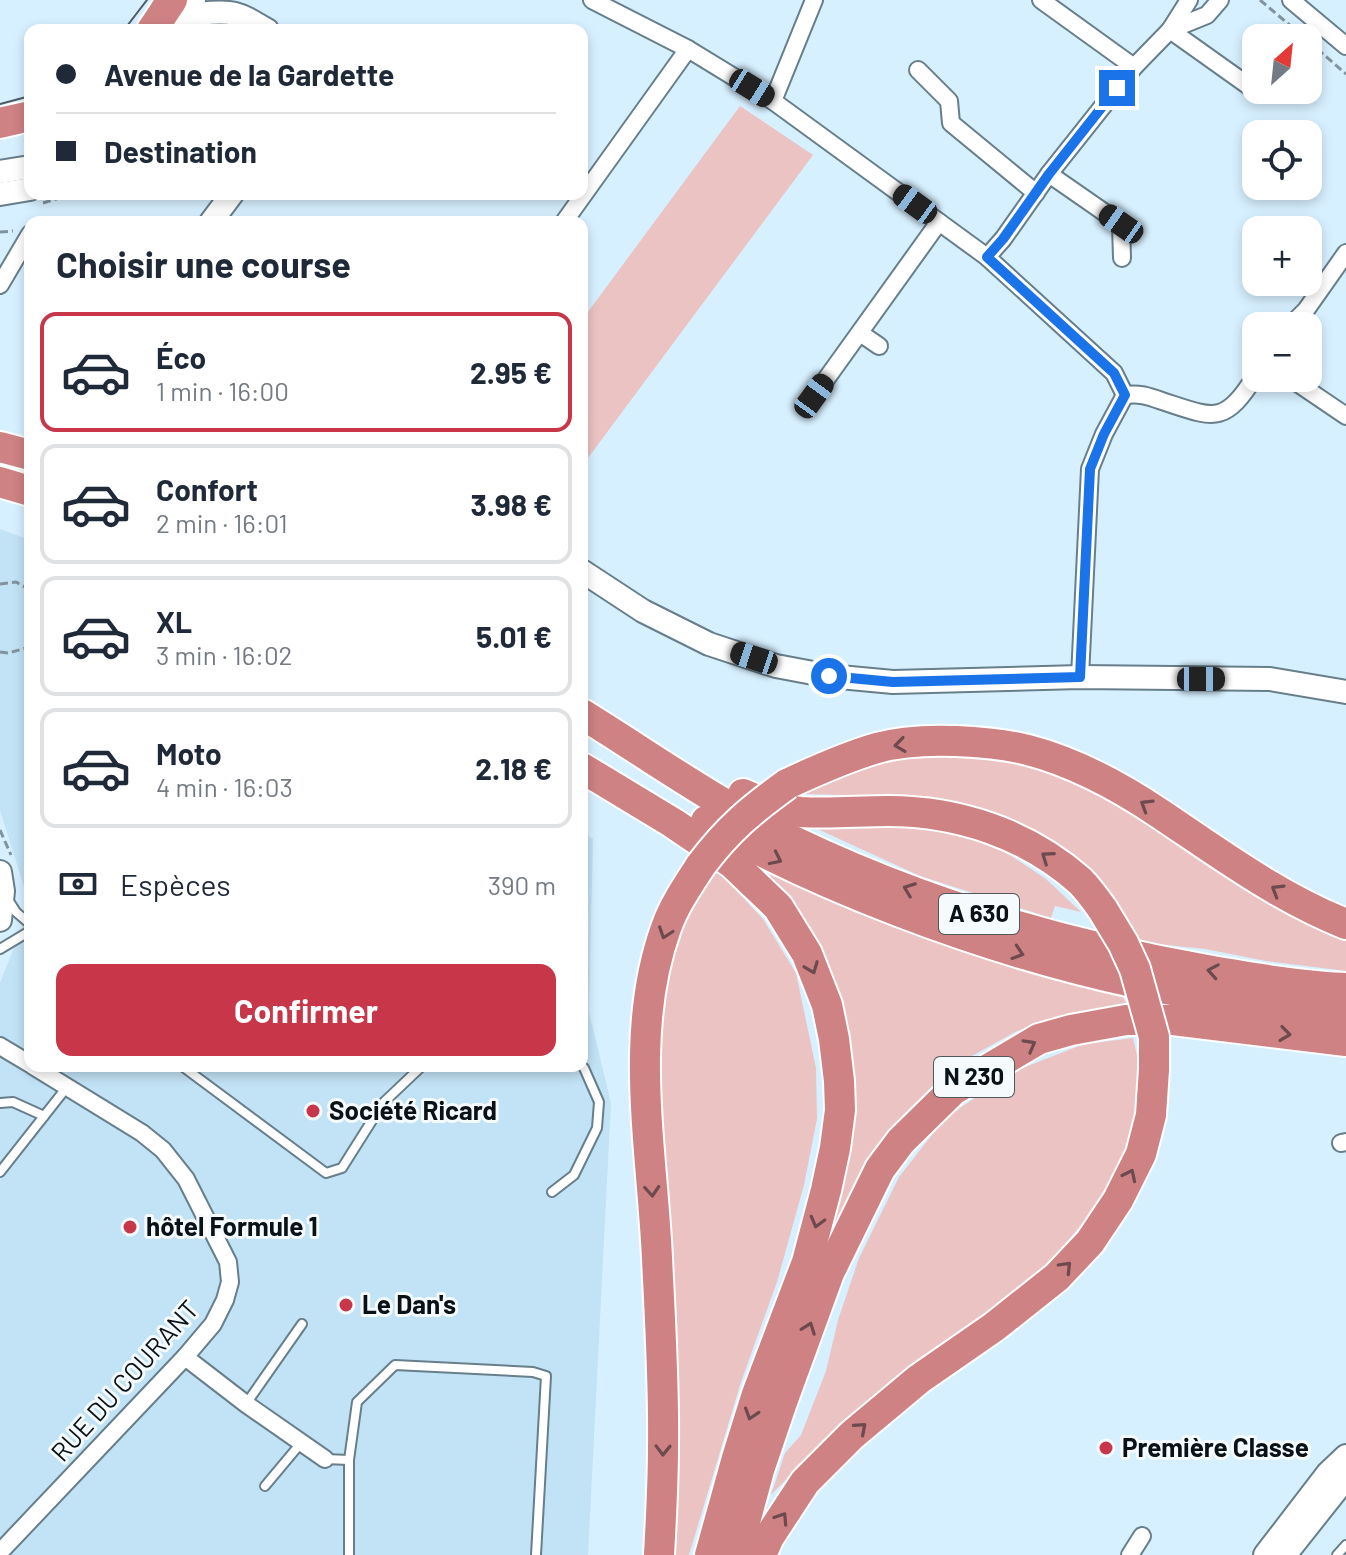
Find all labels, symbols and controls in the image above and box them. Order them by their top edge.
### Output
north arrow [1242,24,1322,104]
map controls [1242,24,1322,392]
text: Avenue de la Gardette [104,56,394,92]
car [725,65,779,111]
route end [1099,70,1135,106]
button: locate [1242,120,1322,200]
text: Destination [104,133,257,169]
car [889,180,941,228]
car [1094,200,1148,248]
button: + [1242,216,1322,296]
text: Choisir une course [56,242,351,285]
button: − [1242,312,1322,392]
icon: car [60,336,132,408]
text: Éco [156,339,206,375]
text: 2.95 € [470,354,552,390]
car [790,370,838,422]
text: 1 min · 16:00 [156,375,289,406]
icon: car [60,468,132,540]
text: Confort [156,471,258,507]
text: 3.98 € [471,486,552,522]
text: 2 min · 16:01 [156,507,288,538]
icon: car [60,600,132,672]
text: XL [156,603,192,639]
text: 5.01 € [476,618,552,654]
text: 3 min · 16:02 [156,639,293,670]
car [727,639,781,677]
route start [811,658,847,694]
car [1177,667,1225,691]
icon: car [60,732,132,804]
text: Moto [156,735,222,771]
one-way arrow [893,736,906,753]
text: 2.18 € [475,750,552,786]
text: 4 min · 16:03 [156,771,293,802]
one-way arrow [1140,800,1155,815]
one-way arrow [767,849,782,865]
one-way arrow [1041,852,1055,867]
icon: cash [56,862,100,906]
text: Espèces [120,866,231,902]
text: 390 m [488,869,556,900]
one-way arrow [903,882,917,899]
one-way arrow [1271,884,1286,900]
road number: A 630 [939,894,1019,934]
one-way arrow [658,925,674,939]
one-way arrow [1011,943,1025,959]
one-way arrow [802,960,819,974]
one-way arrow [1206,963,1220,980]
button: Confirmer [56,964,556,1056]
one-way arrow [1279,1025,1292,1042]
one-way arrow [1022,1040,1036,1055]
road number: N 230 [934,1057,1014,1097]
place label: Société Ricard [329,1094,497,1125]
marker: Société Ricard [304,1102,322,1120]
one-way arrow [1121,1169,1136,1184]
one-way arrow [643,1185,660,1198]
place label: hôtel Formule 1 [146,1210,318,1241]
one-way arrow [810,1214,827,1228]
marker: hôtel Formule 1 [121,1218,139,1236]
one-way arrow [1056,1262,1071,1276]
place label: Le Dan's [362,1288,456,1319]
street label: RUE DU COURANT [44,1293,204,1467]
marker: Le Dan's [337,1296,355,1314]
one-way arrow [799,1322,816,1336]
one-way arrow [744,1407,760,1420]
one-way arrow [852,1423,867,1437]
place label: Première Classe [1122,1431,1309,1462]
marker: Première Classe [1097,1439,1115,1457]
one-way arrow [654,1444,672,1457]
one-way arrow [772,1512,787,1526]

